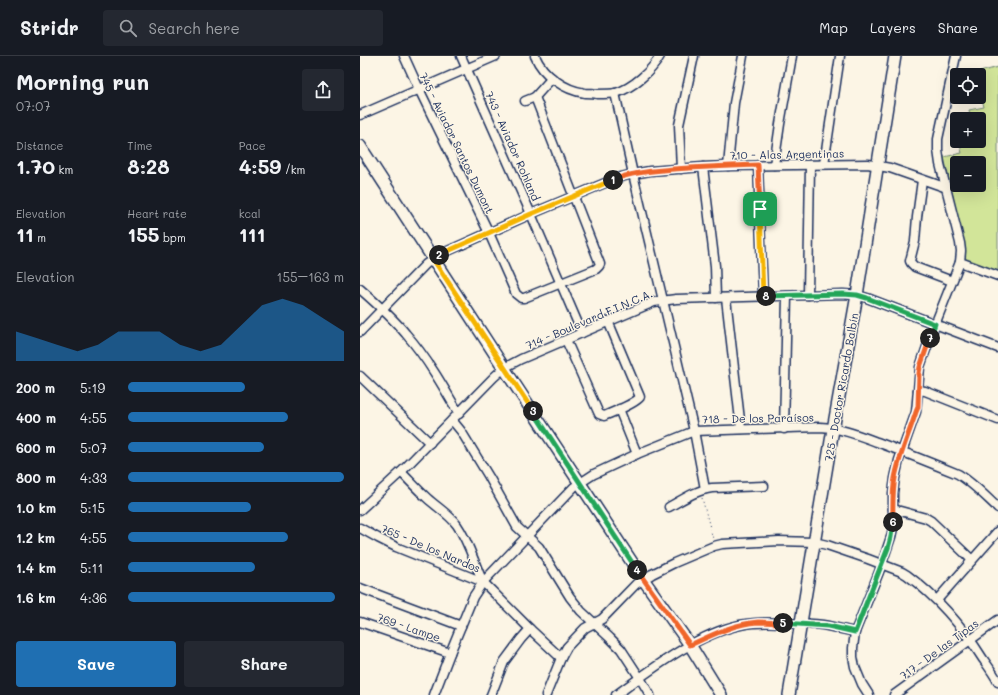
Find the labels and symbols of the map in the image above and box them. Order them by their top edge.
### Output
street label: 745 - Aviador Santos Dumont [416,70,498,216]
street label: 743 - Aviador Rohland [482,89,544,203]
street label: 710 - Alas Argentinas [730,146,844,162]
pin: 1 [603,170,623,190]
pin [743,192,777,226]
pin: 2 [429,245,449,265]
street label: 714 - Boulevard F.I.N.C.A. [523,285,655,353]
pin: 8 [756,286,776,306]
street label: 725 - Doctor Ricardo Balbín [821,312,861,462]
pin: 7 [920,328,940,348]
pin: 3 [523,401,543,421]
street label: 718 - De los Paraísos [702,410,814,426]
pin: 6 [883,512,903,532]
street label: 765 - De los Nardos [379,520,483,576]
pin: 4 [627,560,647,580]
street label: 769 - Lampe [375,609,443,645]
pin: 5 [773,613,793,633]
street label: 717 - De las Tipas [897,615,981,683]

